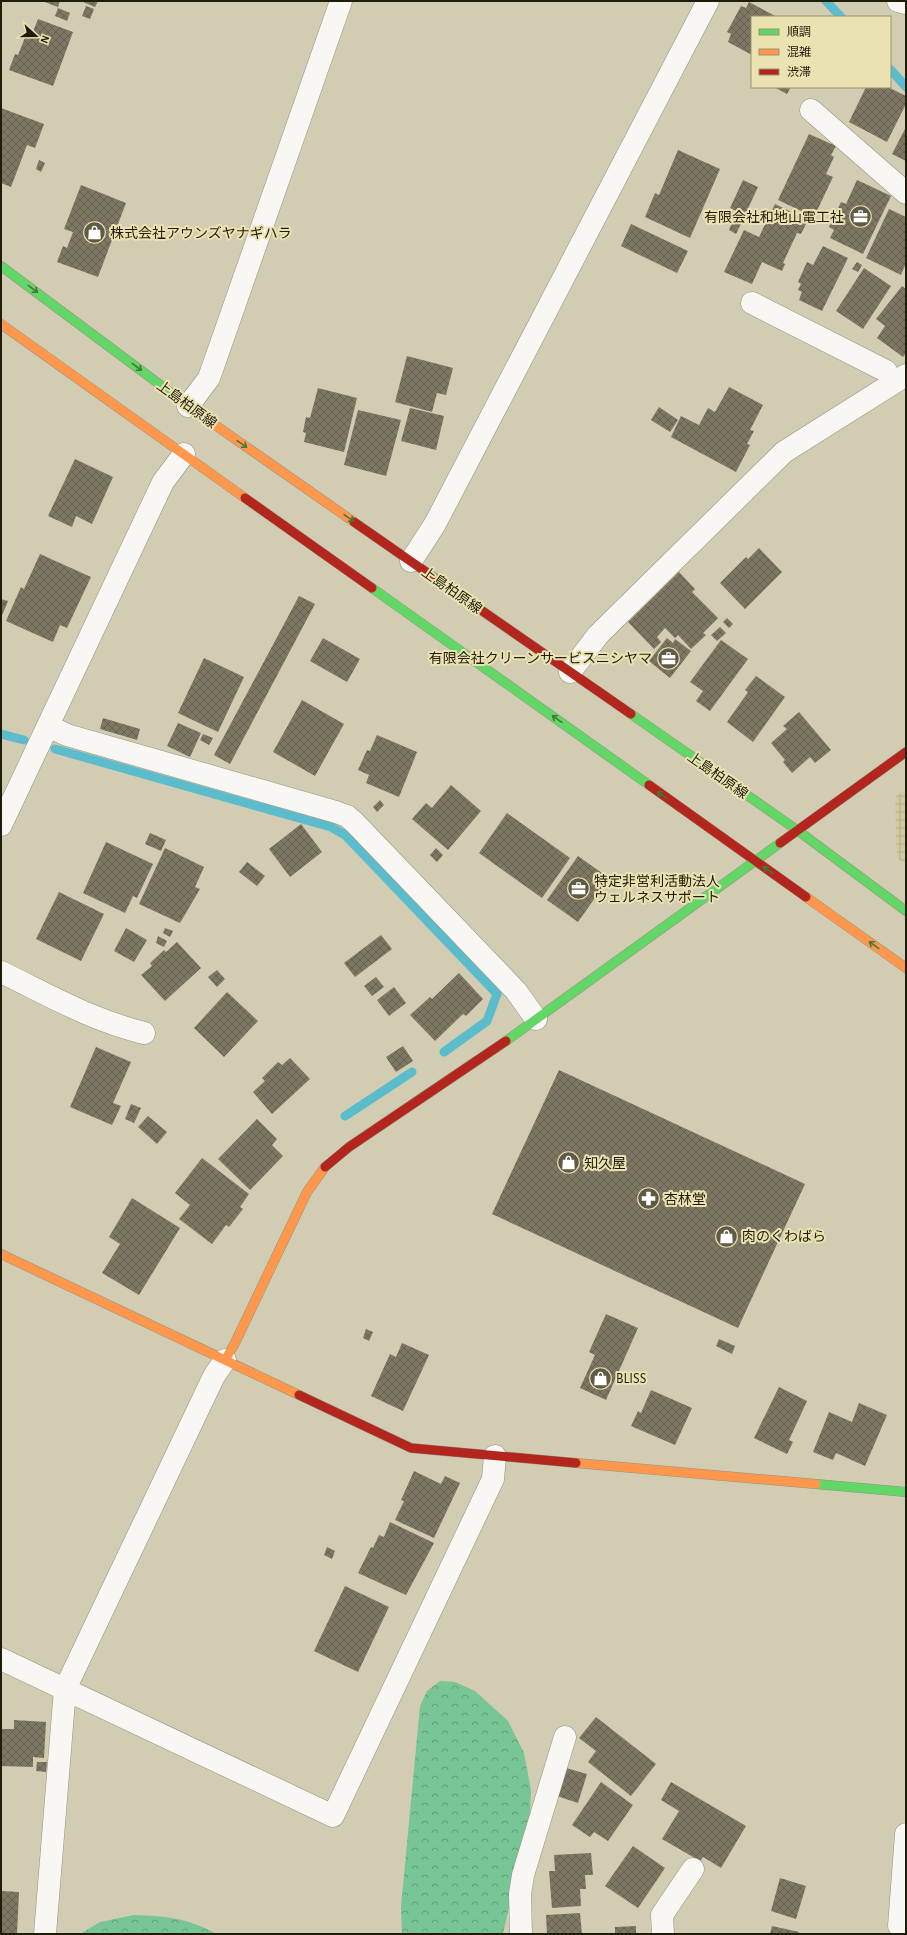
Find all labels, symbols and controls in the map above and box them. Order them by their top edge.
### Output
north arrow [16,16,56,56]
legend [751,16,891,88]
text: 順調 [787,26,811,38]
text: N [38,34,51,45]
text: 混雑 [787,45,811,58]
text: 渋滞 [787,66,811,78]
office icon: 有限会社和地山電工社 [847,204,873,230]
place label: 有限会社和地山電工社 [704,210,844,225]
shop icon: 株式会社アウンズヤナギハラ [81,220,107,246]
place label: 株式会社アウンズヤナギハラ [110,225,292,241]
one-way arrow [27,285,38,293]
one-way arrow [131,363,142,372]
street label: 上島柏原線 [154,378,219,431]
one-way arrow [236,440,247,448]
one-way arrow [343,514,354,522]
street label: 上島柏原線 [419,564,485,617]
office icon: 有限会社クリーンサービスニシヤマ [655,645,681,671]
place label: 有限会社クリーンサービスニシヤマ [429,651,652,666]
one-way arrow [551,715,562,723]
street label: 上島柏原線 [685,749,751,802]
one-way arrow [657,791,668,799]
one-way arrow [763,866,774,874]
place label: 特定非営利活動法人 ウェルネスサポート [594,874,720,905]
office icon: 特定非営利活動法人 ウェルネスサポート [565,876,591,902]
one-way arrow [869,941,880,949]
shop icon: 知久屋 [556,1150,582,1176]
place label: 知久屋 [584,1156,626,1171]
pharmacy icon: 杏林堂 [635,1186,661,1212]
place label: 杏林堂 [664,1192,706,1207]
shop icon: 肉のくわばら [714,1223,740,1249]
place label: 肉のくわばら [742,1229,826,1244]
shop icon: BLISS [587,1365,613,1391]
place label: BLISS [616,1372,646,1386]

